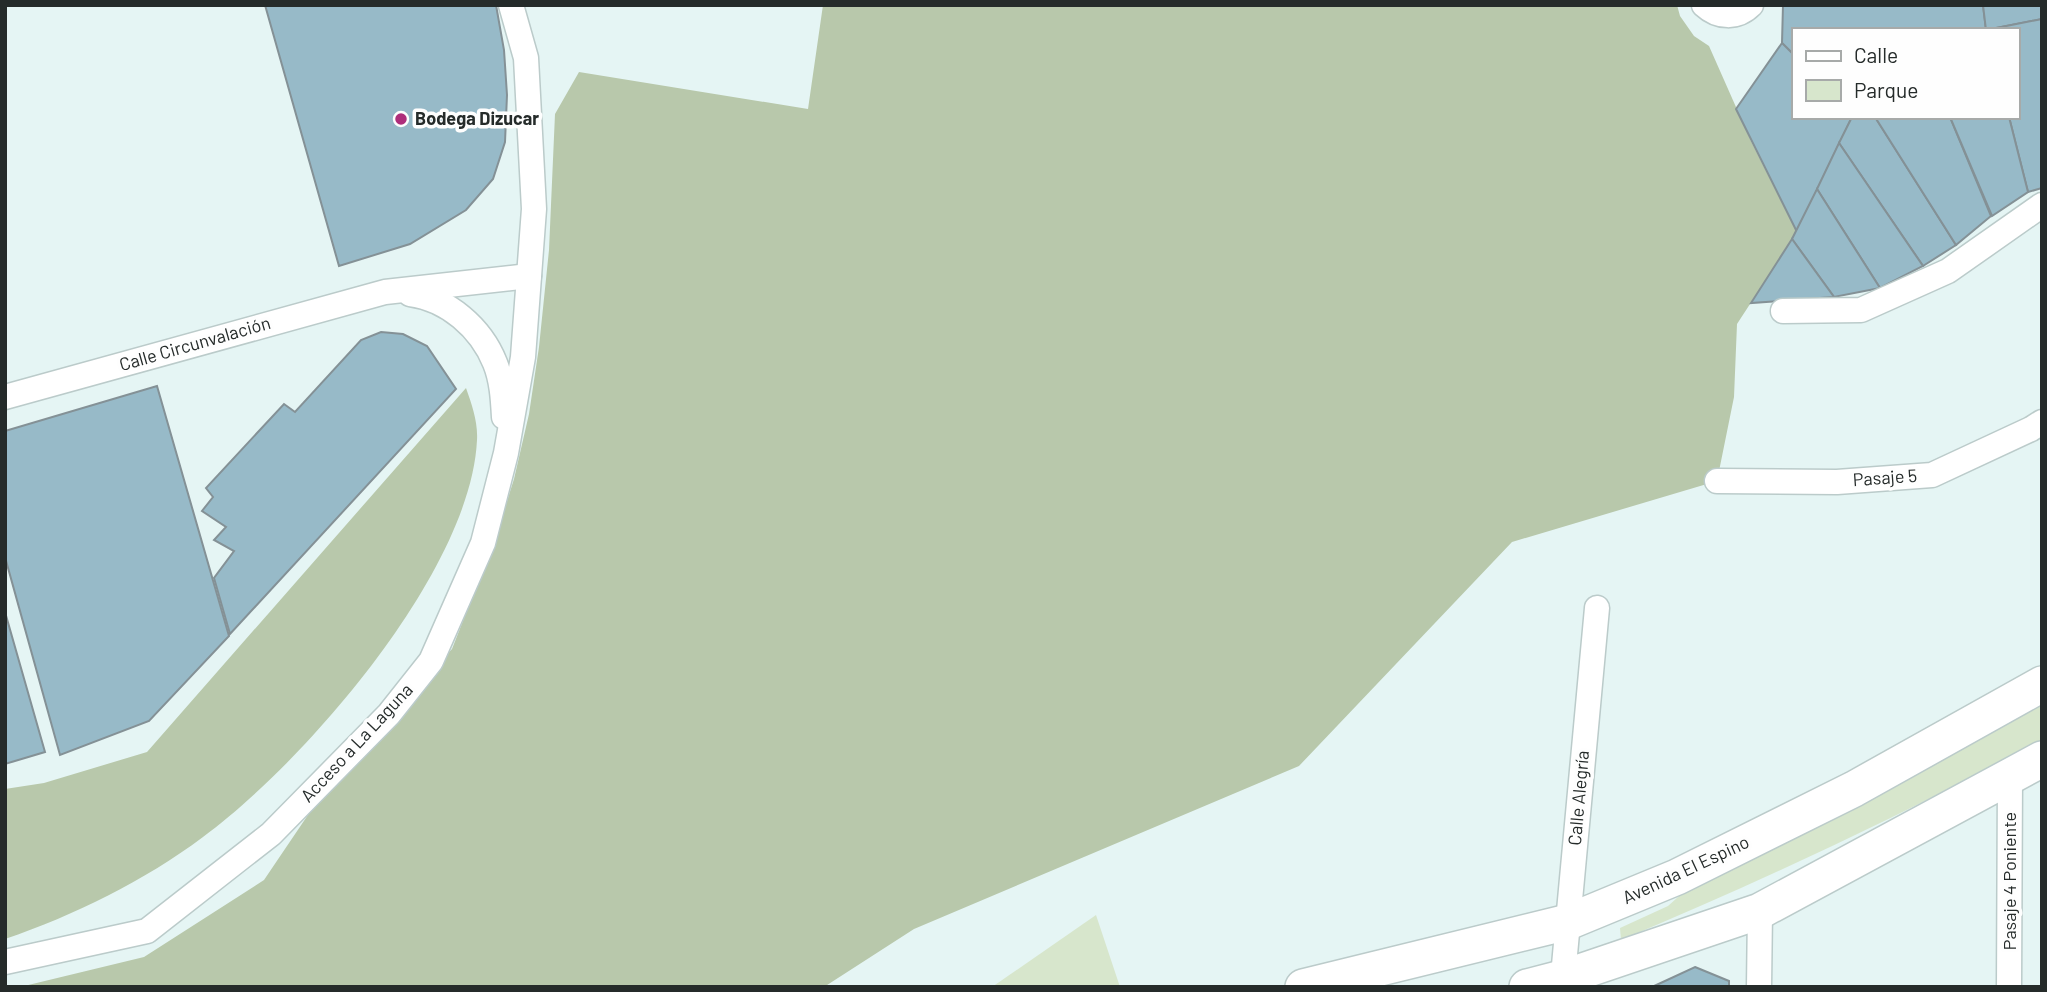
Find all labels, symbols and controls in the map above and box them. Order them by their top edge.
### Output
legend [1792,28,2019,119]
text: Calle [1854,42,1898,67]
text: Parque [1854,77,1919,102]
place label: Bodega Dizucar [415,107,539,129]
marker: Bodega Dizucar [393,111,409,127]
street label: Calle Circunvalación [117,311,273,375]
street label: Pasaje 5 [1852,464,1918,490]
street label: Acceso a La Laguna [296,678,417,806]
street label: Calle Alegría [1563,749,1593,846]
street label: Pasaje 4 Poniente [1998,812,2020,950]
street label: Avenida El Espino [1619,830,1752,908]

